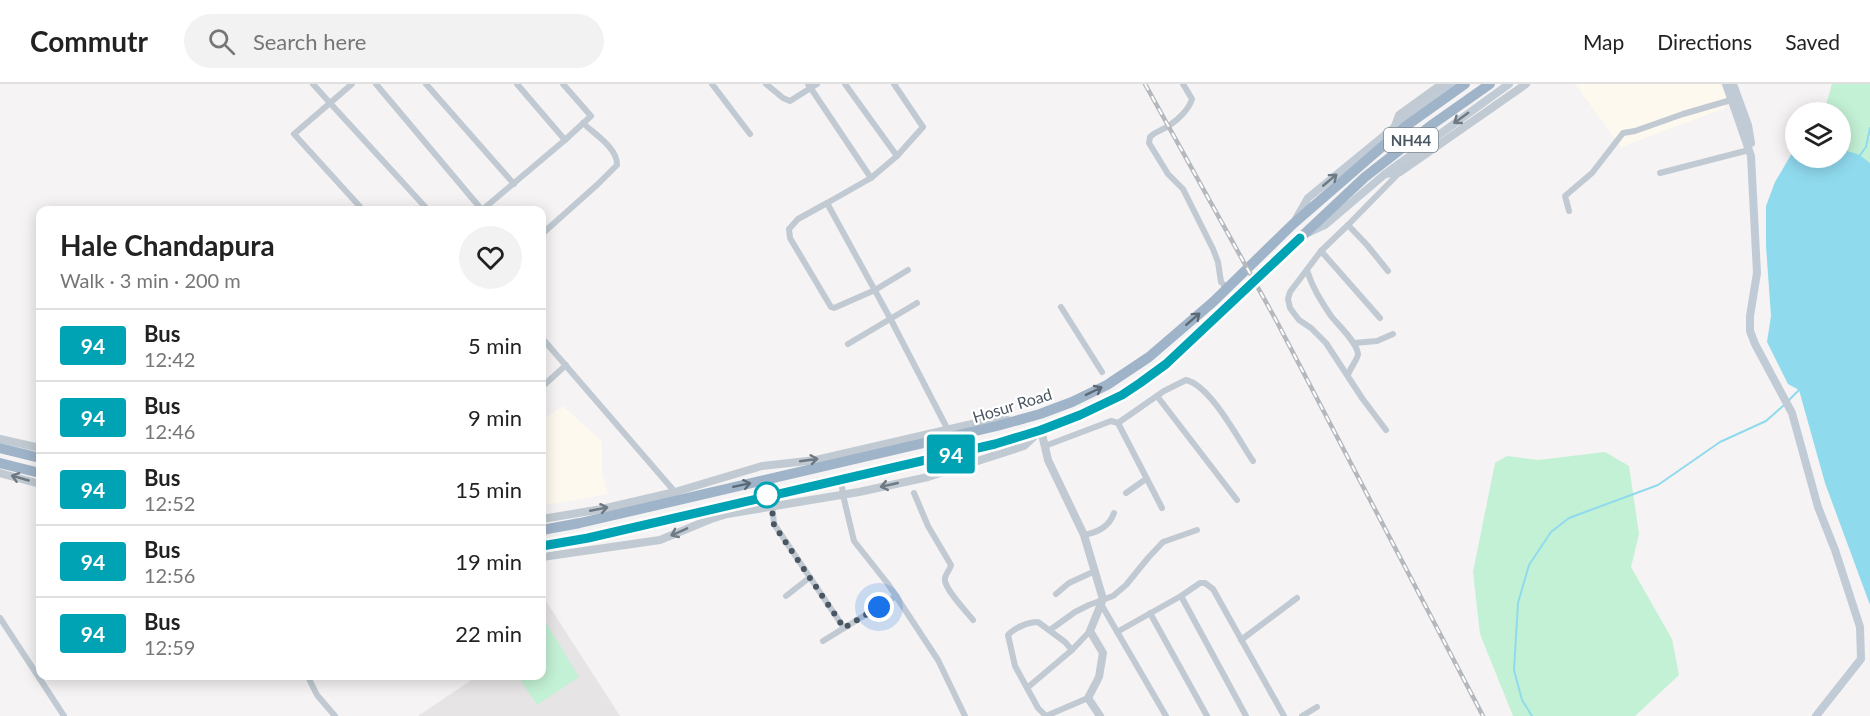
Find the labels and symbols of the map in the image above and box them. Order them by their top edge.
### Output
one-way arrow [1454,112,1470,124]
road number: NH44 [1384,128,1438,152]
one-way arrow [1322,173,1338,186]
one-way arrow [1185,312,1200,326]
street label: Hosur Road [970,384,1054,426]
one-way arrow [1085,384,1103,396]
line badge: 94 [924,434,978,473]
one-way arrow [799,455,819,466]
one-way arrow [11,472,30,483]
one-way arrow [732,479,751,490]
one-way arrow [880,480,899,492]
unlabelled marker [754,482,780,508]
one-way arrow [589,503,608,514]
one-way arrow [671,527,689,539]
your location [864,592,894,622]

